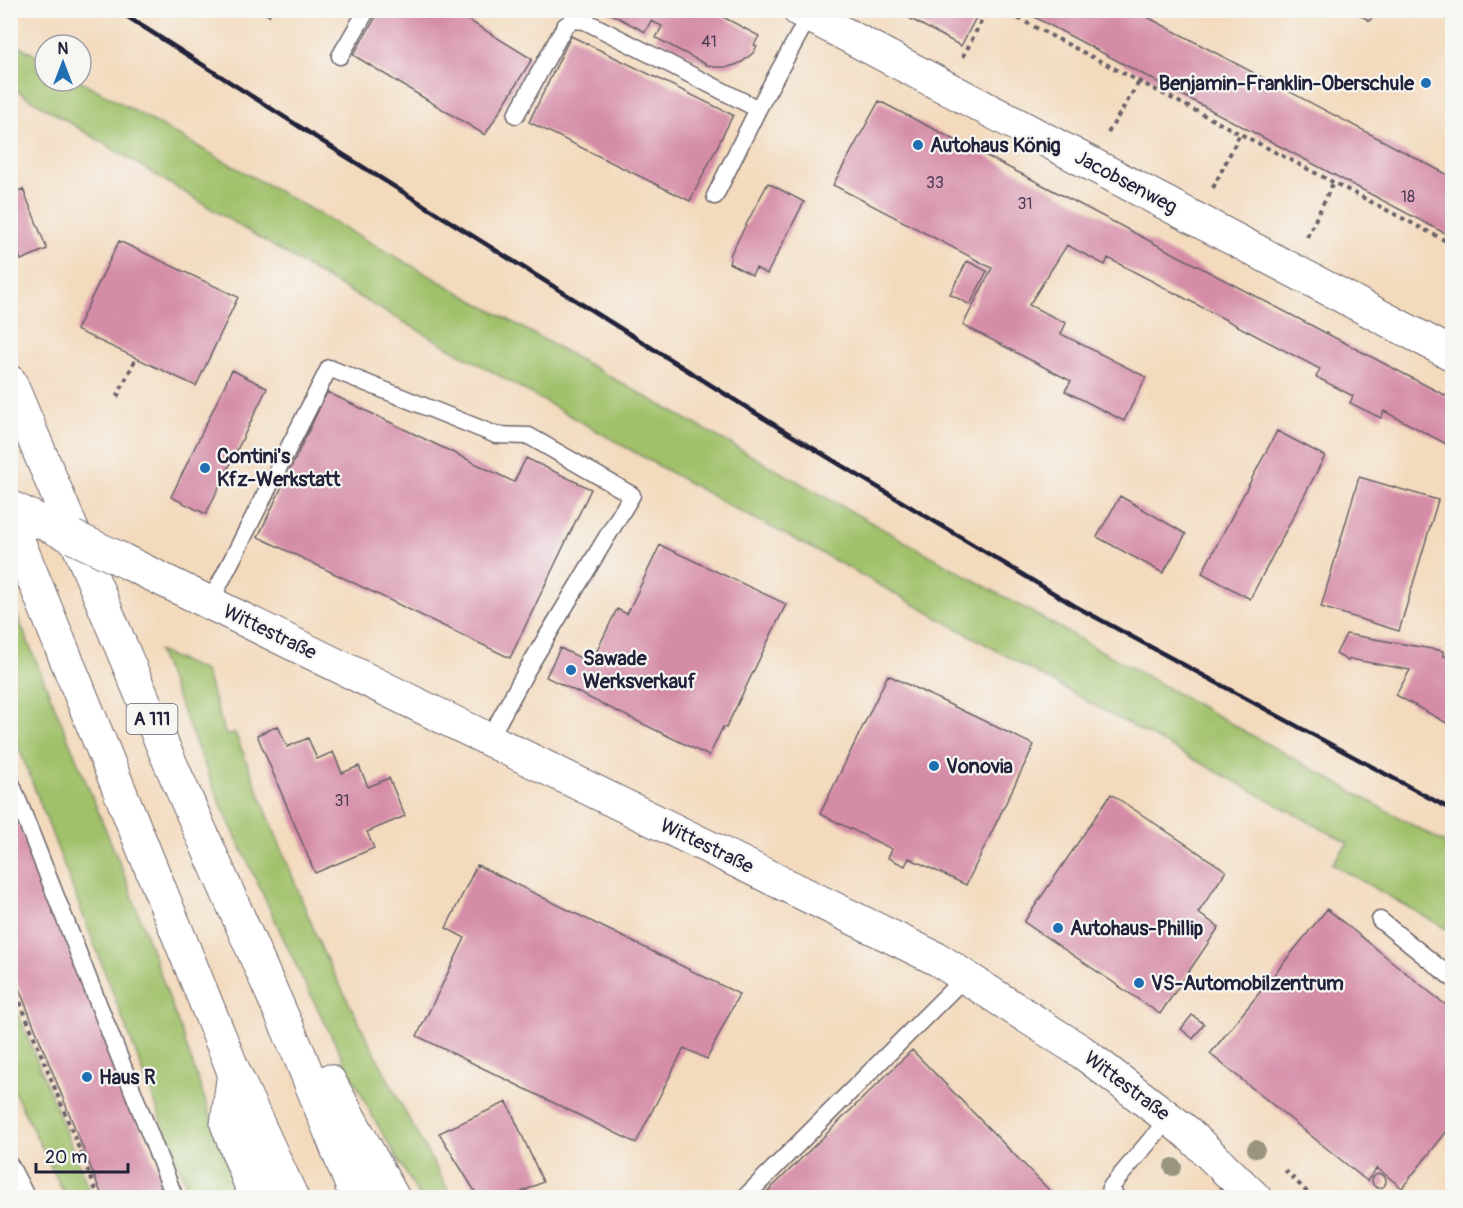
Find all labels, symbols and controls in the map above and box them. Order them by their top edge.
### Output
house number: 41 [701,32,717,52]
north arrow [33,33,93,93]
text: N [58,39,69,59]
place label: Benjamin-Franklin-Oberschule [1159,71,1415,96]
marker: Benjamin-Franklin-Oberschule [1419,76,1433,90]
place label: Autohaus König [930,133,1061,158]
marker: Autohaus König [911,138,925,152]
street label: Jacobsenweg [1070,144,1182,220]
house number: 33 [926,173,944,193]
house number: 18 [1401,187,1415,207]
house number: 31 [1017,194,1033,214]
place label: Contini's Kfz-Werkstatt [217,444,341,492]
marker: Contini's Kfz-Werkstatt [198,461,212,475]
street label: Wittestraße [219,599,321,665]
place label: Sawade Werksverkauf [583,646,697,694]
marker: Sawade Werksverkauf [564,663,578,677]
road number: A 111 [126,704,178,734]
place label: Vonovia [946,754,1013,779]
marker: Vonovia [927,759,941,773]
house number: 31 [334,791,350,811]
street label: Wittestraße [656,813,758,879]
place label: Autohaus-Phillip [1070,916,1204,941]
marker: Autohaus-Phillip [1051,921,1065,935]
place label: VS-Automobilzentrum [1151,971,1344,996]
marker: VS-Automobilzentrum [1132,976,1146,990]
street label: Wittestraße [1079,1046,1175,1126]
place label: Haus R [99,1065,156,1090]
marker: Haus R [80,1070,94,1084]
scale bar [36,1136,128,1174]
text: 20 m [45,1146,87,1169]

